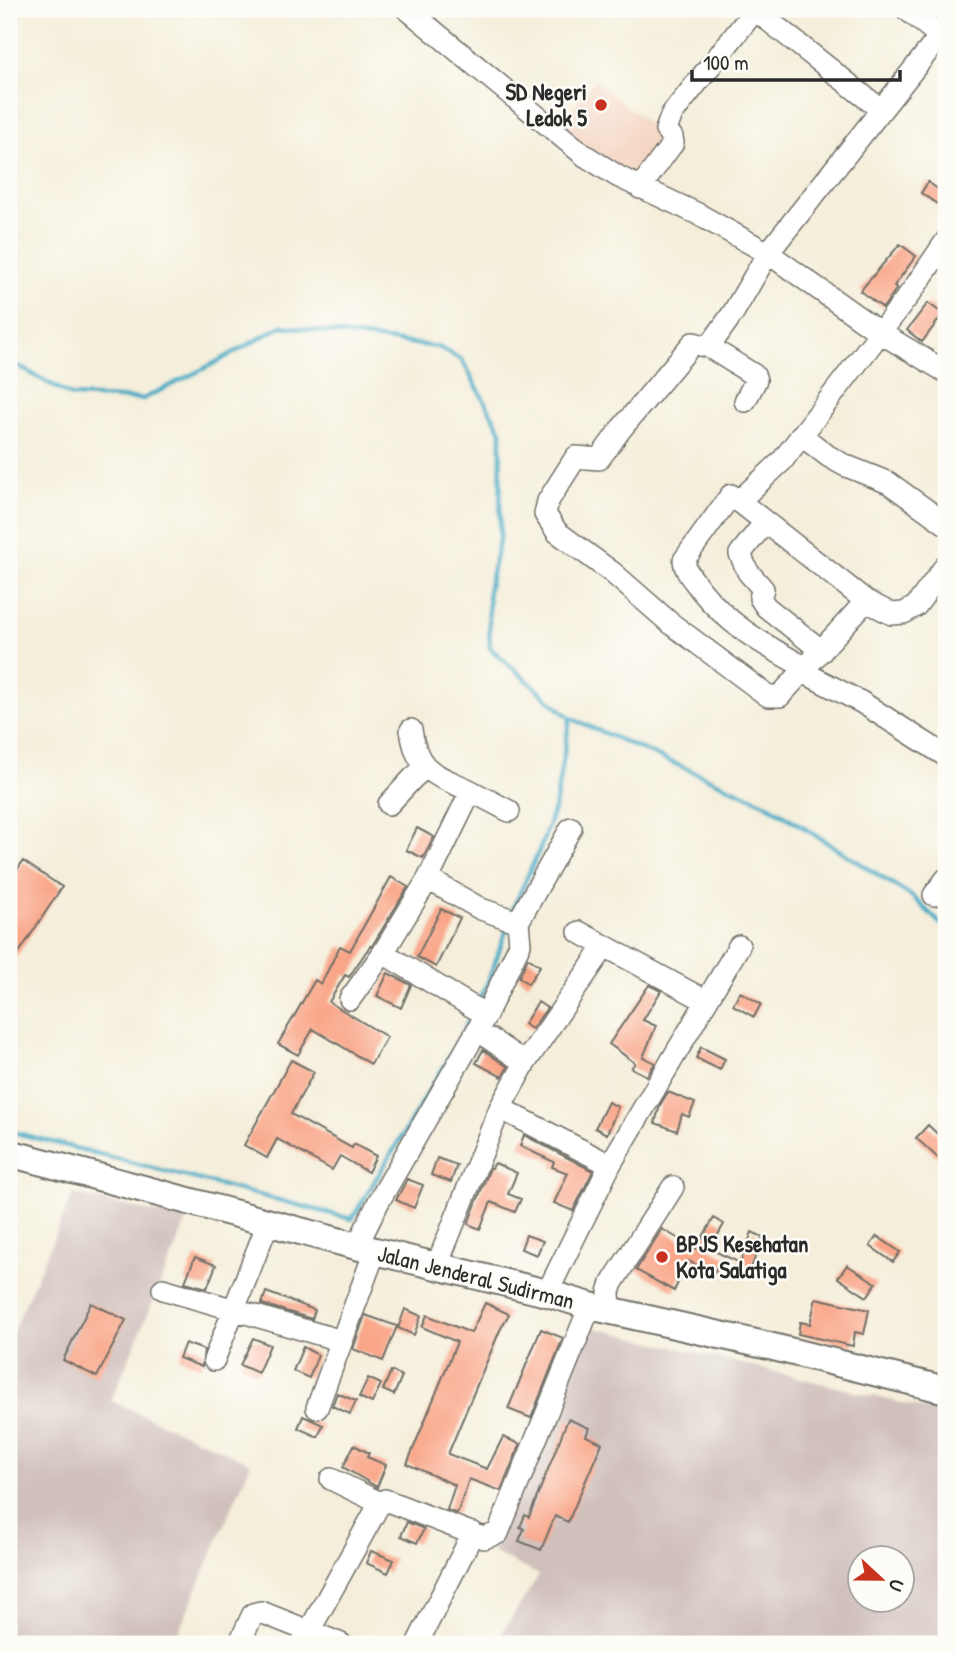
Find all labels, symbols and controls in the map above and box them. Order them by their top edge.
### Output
scale bar [692,38,901,82]
text: 100 m [703,48,749,77]
place label: SD Negeri Ledok 5 [505,76,587,133]
marker: SD Negeri Ledok 5 [593,97,609,113]
place label: BPJS Kesehatan Kota Salatiga [676,1228,808,1286]
street label: Jalan Jenderal Sudirman [375,1237,578,1316]
marker: BPJS Kesehatan Kota Salatiga [654,1249,670,1265]
north arrow [846,1544,916,1614]
text: U [883,1576,911,1596]

